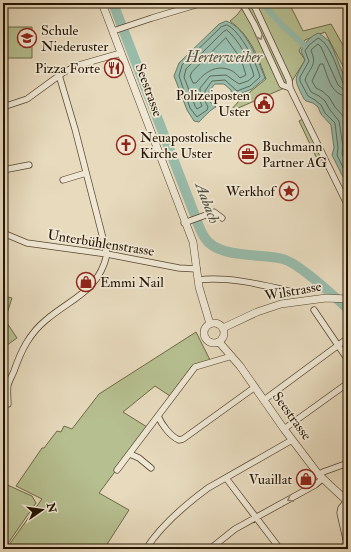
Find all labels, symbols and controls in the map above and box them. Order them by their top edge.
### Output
place label: Schule Niederuster [41,22,109,55]
school or university icon: Schule Niederuster [16,27,38,49]
one-way arrow [255,33,263,41]
water label: Herterweiher [185,48,264,67]
restaurant icon: Pizza Forte [103,57,125,79]
place label: Pizza Forte [35,60,100,77]
street label: Seestrasse [132,61,166,119]
place label: Polizeiposten Uster [176,87,251,120]
public building icon: Polizeiposten Uster [253,92,275,114]
place label: Neuapostolische Kirche Uster [140,129,232,162]
church icon: Neuapostolische Kirche Uster [115,134,137,156]
place label: Buchmann Partner AG [262,138,327,171]
office icon: Buchmann Partner AG [237,143,259,165]
water label: Aabach [190,178,224,227]
place icon: Werkhof [278,180,300,202]
place label: Werkhof [225,183,277,200]
street label: Unterbühlenstrasse [46,226,156,260]
shop icon: Emmi Nail [75,271,97,293]
place label: Emmi Nail [100,274,164,291]
street label: Wilstrasse [262,278,323,305]
street label: Seestrasse [269,389,315,443]
shop icon: Vuaillat [295,468,317,490]
place label: Vuaillat [249,471,292,488]
north arrow [22,490,62,530]
one-way arrow [286,494,294,501]
text: N [44,501,59,515]

